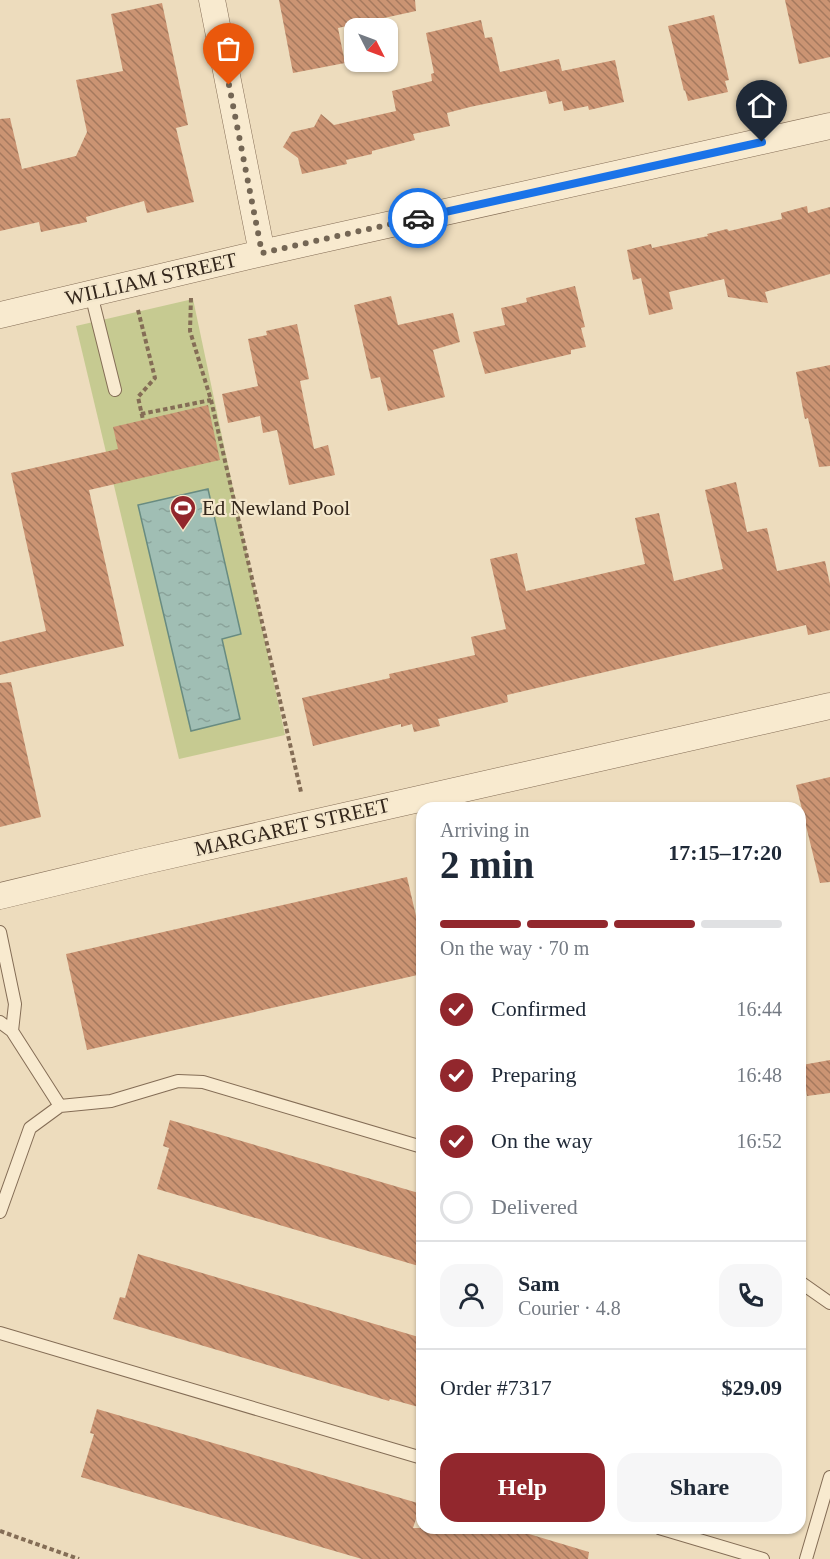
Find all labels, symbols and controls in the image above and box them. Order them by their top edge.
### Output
north arrow [344,18,398,72]
map controls [344,18,398,72]
pin [203,23,254,85]
icon: bag [212,32,245,65]
pin [736,80,787,142]
icon: home [745,89,778,122]
courier [388,188,448,248]
icon: car [402,202,435,235]
street label: WILLIAM STREET [63,248,239,310]
sports icon: Ed Newland Pool [168,493,198,531]
place label: Ed Newland Pool [202,496,350,520]
street label: MARGARET STREET [192,793,392,861]
text: Arriving in [440,819,529,841]
text: 17:15–17:20 [668,840,782,865]
text: 2 min [440,843,534,886]
text: On the way · 70 m [440,937,589,959]
icon: check [440,993,473,1026]
text: Confirmed [491,996,586,1021]
text: 16:44 [736,998,782,1020]
icon: check [440,1059,473,1092]
text: Preparing [491,1062,577,1087]
text: 16:48 [736,1064,782,1086]
icon: check [440,1125,473,1158]
text: On the way [491,1128,592,1153]
text: 16:52 [736,1130,782,1152]
text: Delivered [491,1194,578,1219]
button: person [440,1264,503,1327]
button: phone [719,1264,782,1327]
text: Sam [518,1271,560,1296]
text: Courier · 4.8 [518,1297,621,1319]
text: Order #7317 [440,1375,552,1400]
text: $29.09 [722,1375,782,1400]
button: Help [440,1453,605,1522]
button: Share [617,1453,782,1522]

